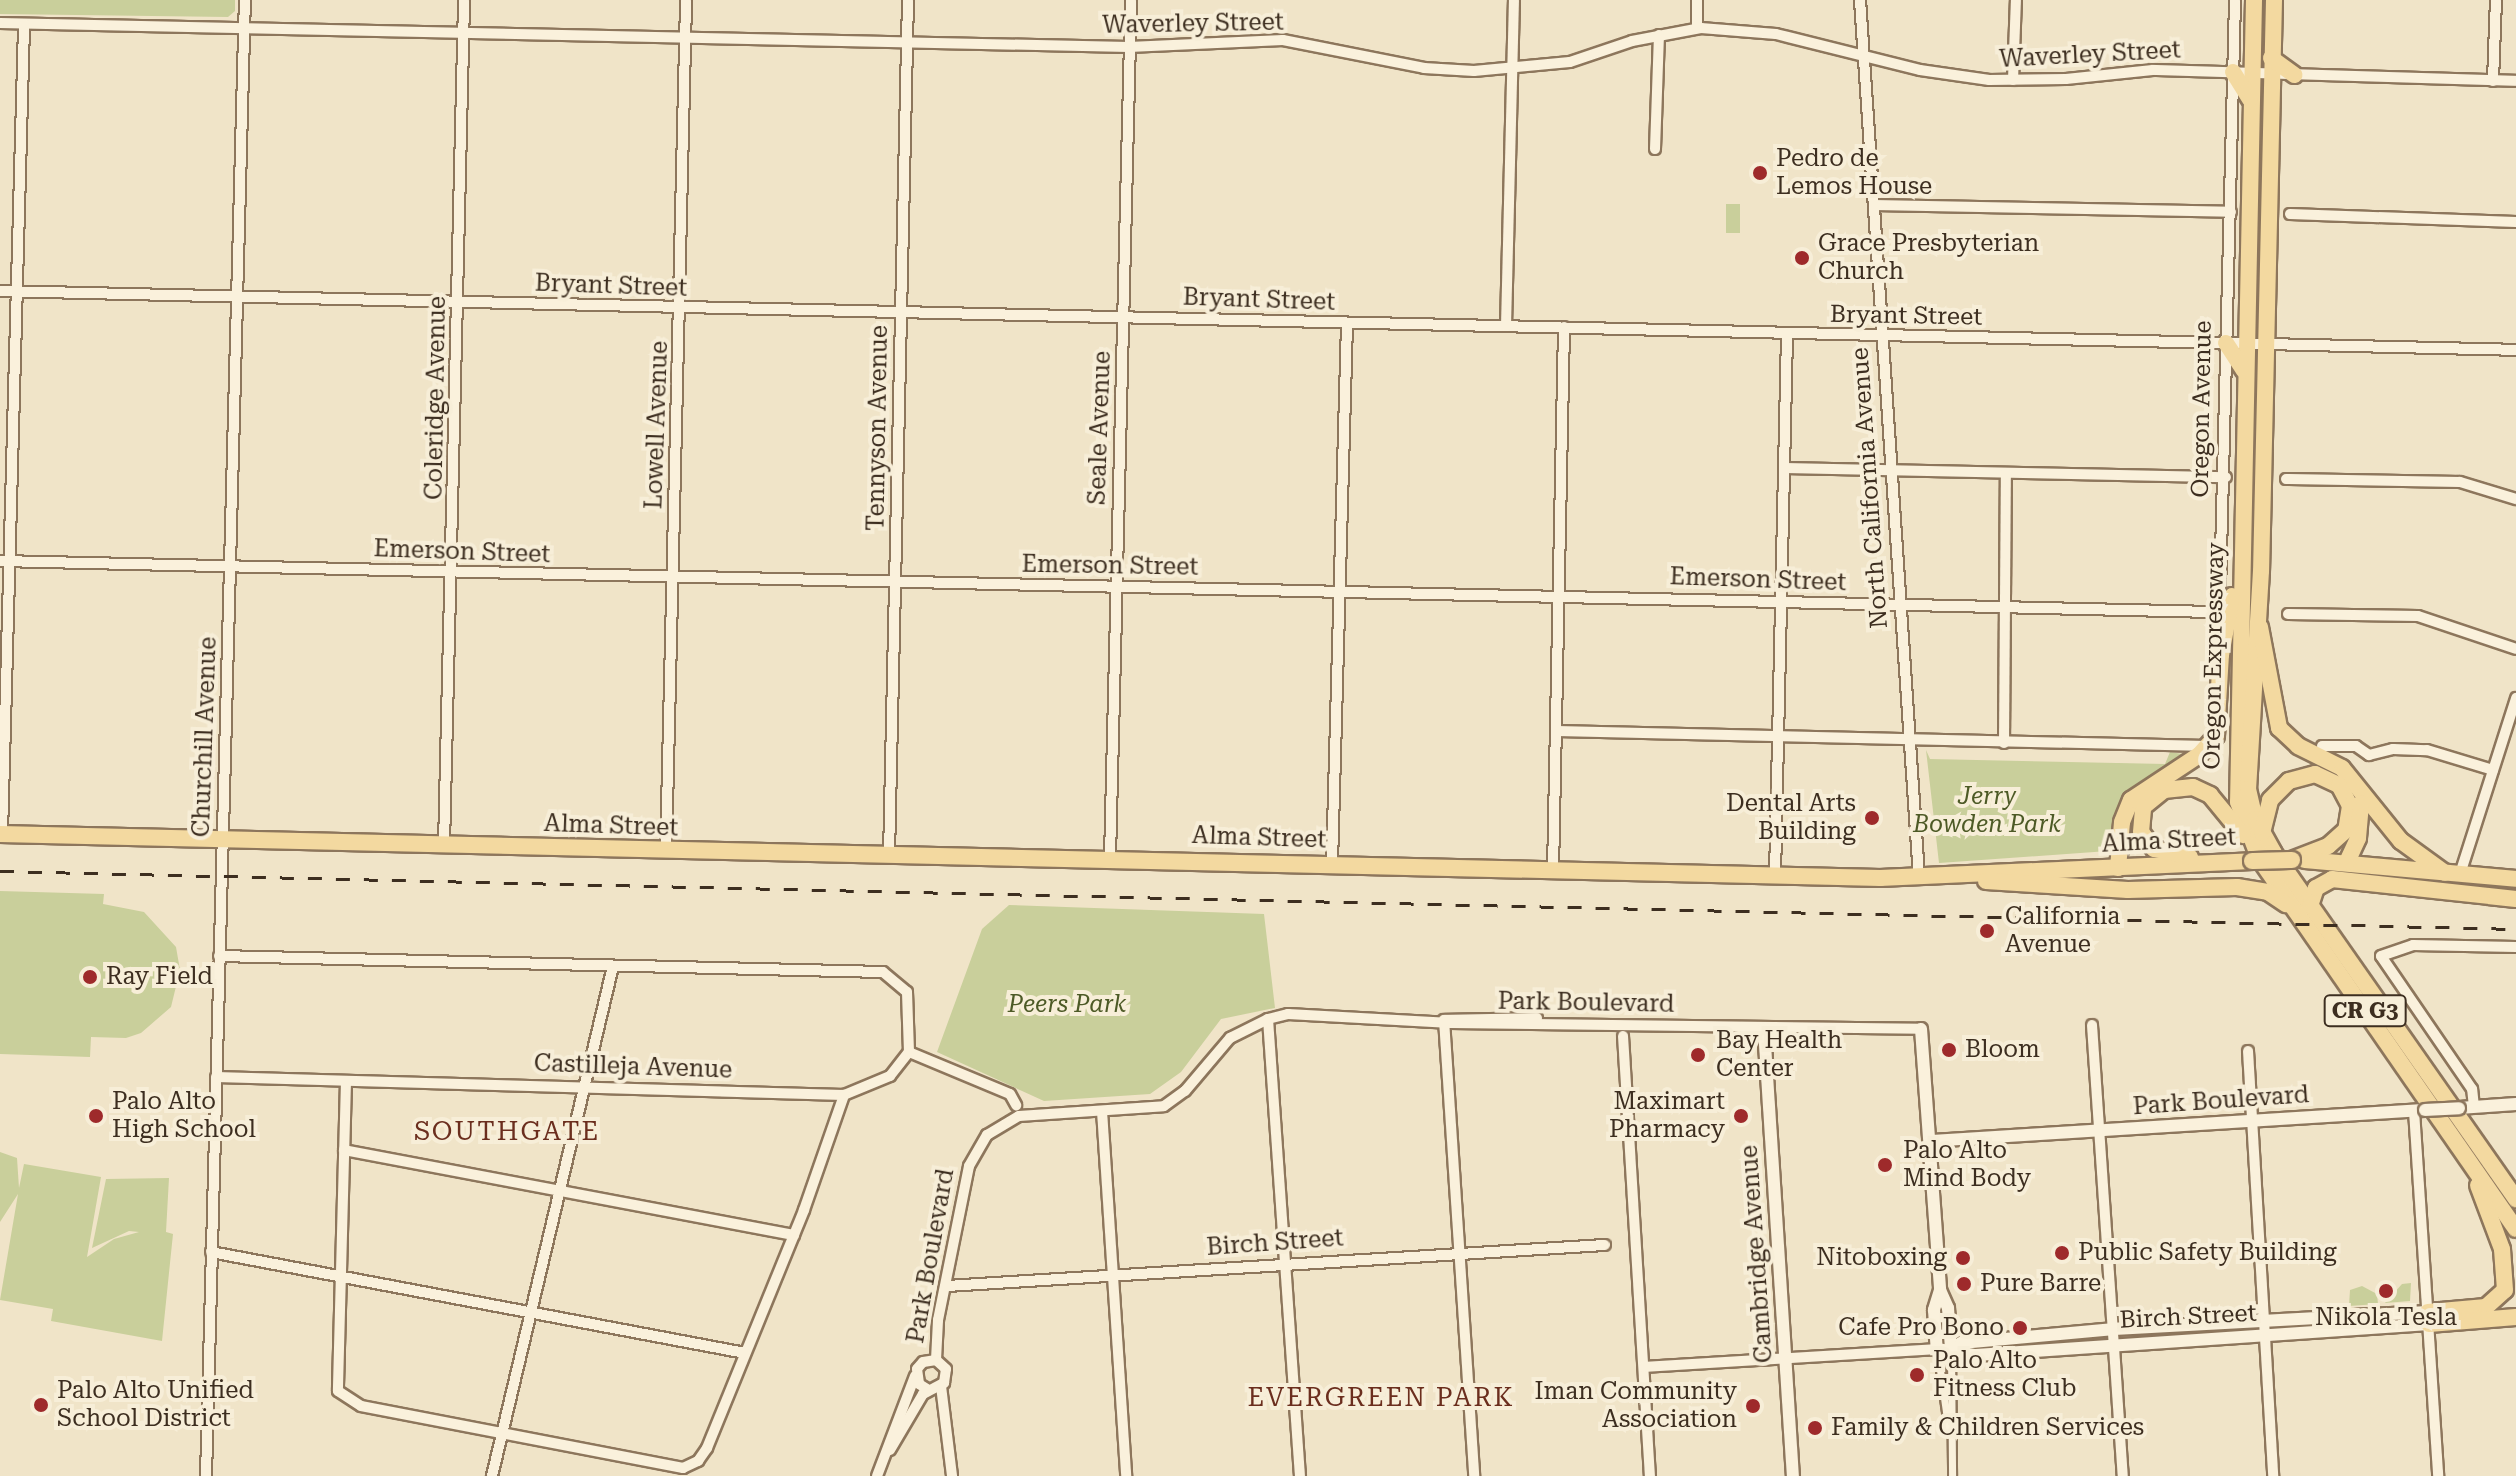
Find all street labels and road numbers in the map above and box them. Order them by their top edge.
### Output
street label: Waverley Street [1102,8,1284,40]
street label: Waverley Street [1999,36,2181,74]
street label: Bryant Street [534,269,688,303]
street label: Bryant Street [1182,283,1336,317]
street label: Coleridge Avenue [420,296,452,500]
street label: Bryant Street [1830,300,1982,332]
street label: Oregon Avenue [2186,320,2218,498]
street label: Tennyson Avenue [862,325,894,531]
street label: Lowell Avenue [640,340,674,510]
street label: North California Avenue [1846,346,1894,630]
street label: Seale Avenue [1083,351,1117,505]
street label: Emerson Street [373,535,551,569]
street label: Oregon Expressway [2198,542,2230,770]
street label: Emerson Street [1021,550,1199,582]
street label: Emerson Street [1669,563,1847,597]
street label: Churchill Avenue [187,636,223,838]
street label: Alma Street [543,809,679,843]
street label: Alma Street [1191,821,1327,855]
street label: Alma Street [2101,823,2237,859]
street label: Park Boulevard [1497,987,1675,1019]
road number: CR G3 [2323,993,2407,1029]
street label: Castilleja Avenue [533,1049,733,1085]
street label: Park Boulevard [2132,1080,2310,1122]
street label: Cambridge Avenue [1735,1144,1779,1364]
street label: Park Boulevard [901,1167,961,1345]
street label: Birch Street [1206,1224,1344,1262]
street label: Birch Street [2119,1299,2257,1335]

